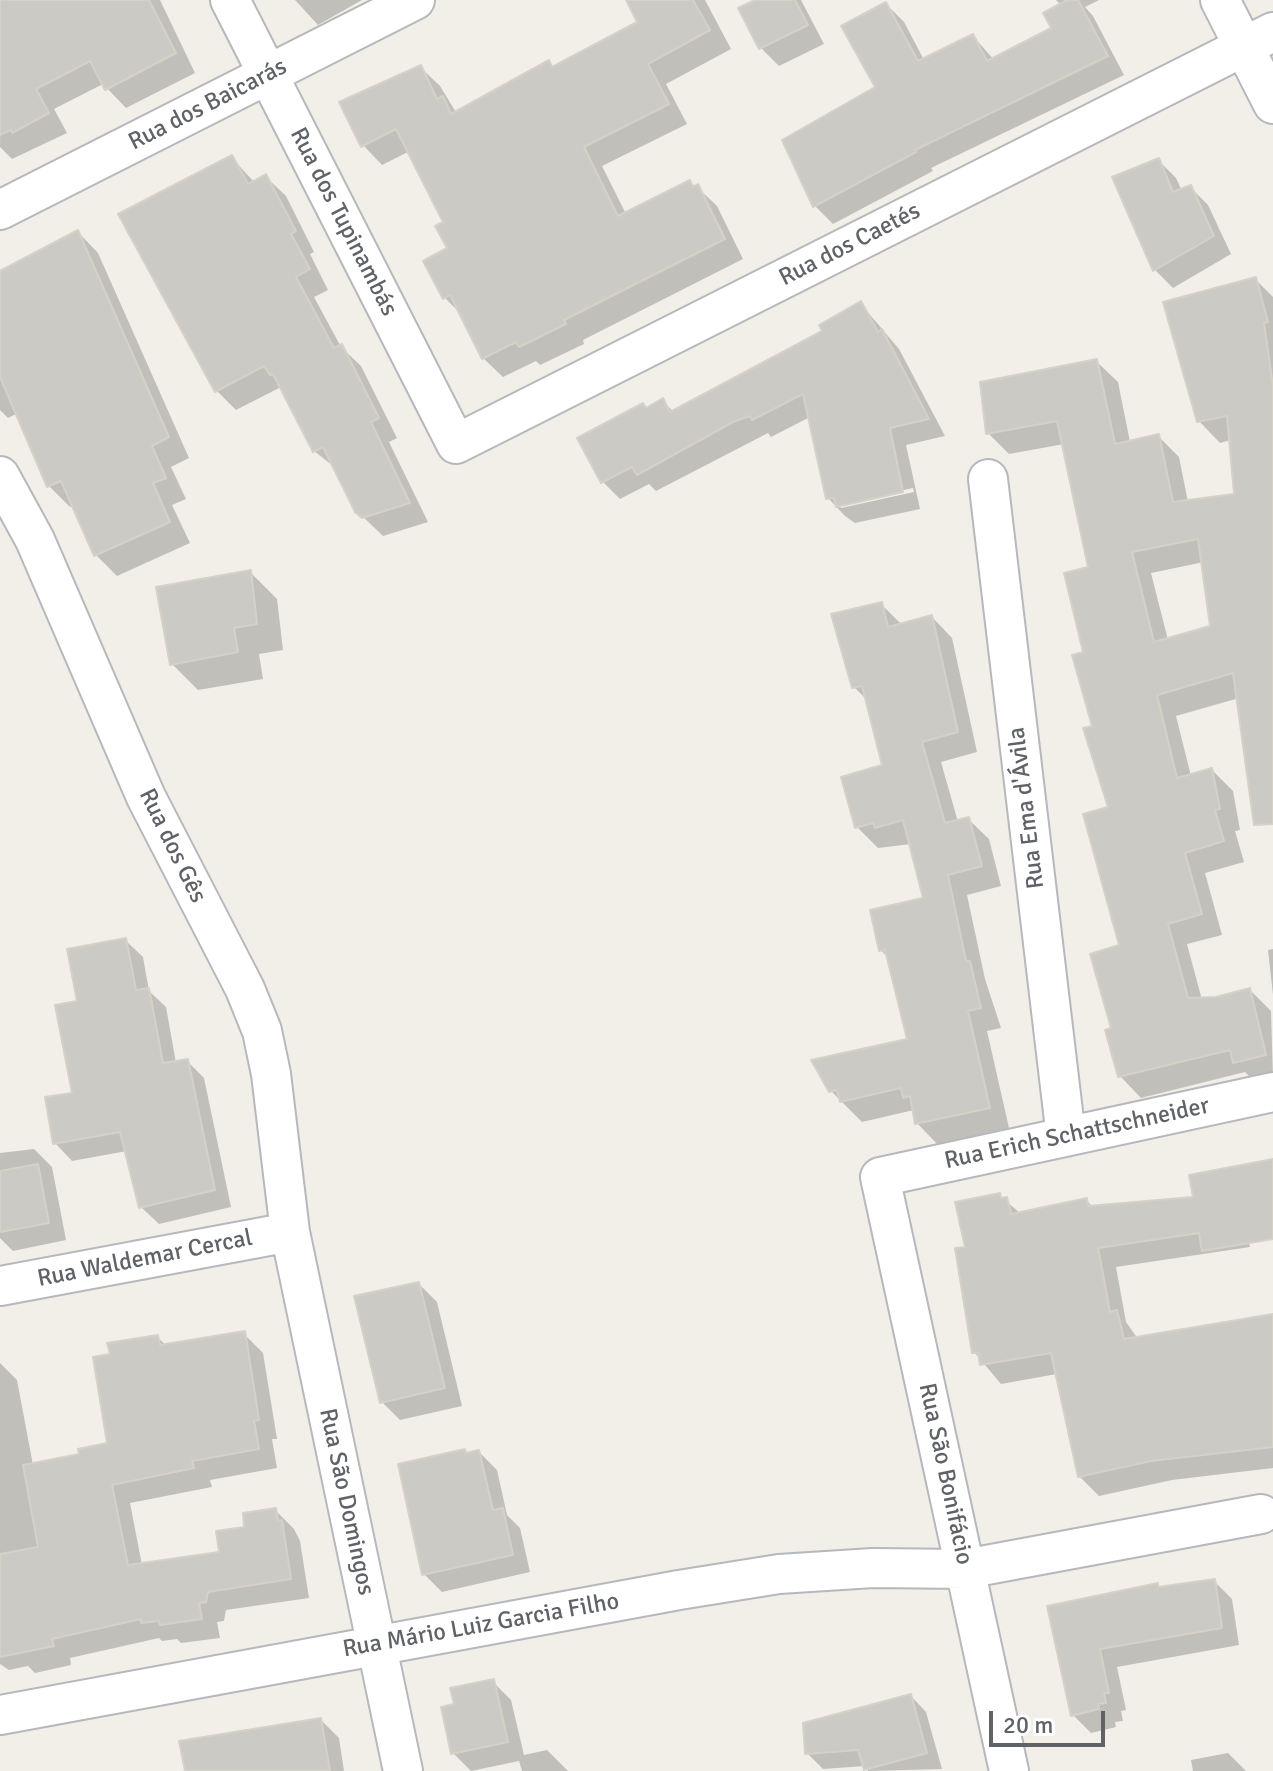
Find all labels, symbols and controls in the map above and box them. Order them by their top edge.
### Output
street label: Rua dos Baicarás [124,53,292,157]
street label: Rua dos Tupinambás [283,123,403,321]
street label: Rua dos Caetés [775,197,925,293]
street label: Rua Ema d'Ávila [1003,725,1051,891]
street label: Rua dos Gês [132,784,212,908]
street label: Rua Erich Schattschneider [942,1092,1212,1176]
street label: Rua Waldemar Cercal [35,1224,255,1294]
street label: Rua São Bonifácio [912,1381,978,1567]
street label: Rua São Domingos [312,1406,380,1598]
street label: Rua Mário Luiz Garcia Filho [341,1587,621,1665]
scale bar [993,1695,1109,1745]
text: 20 m [1003,1710,1053,1740]

